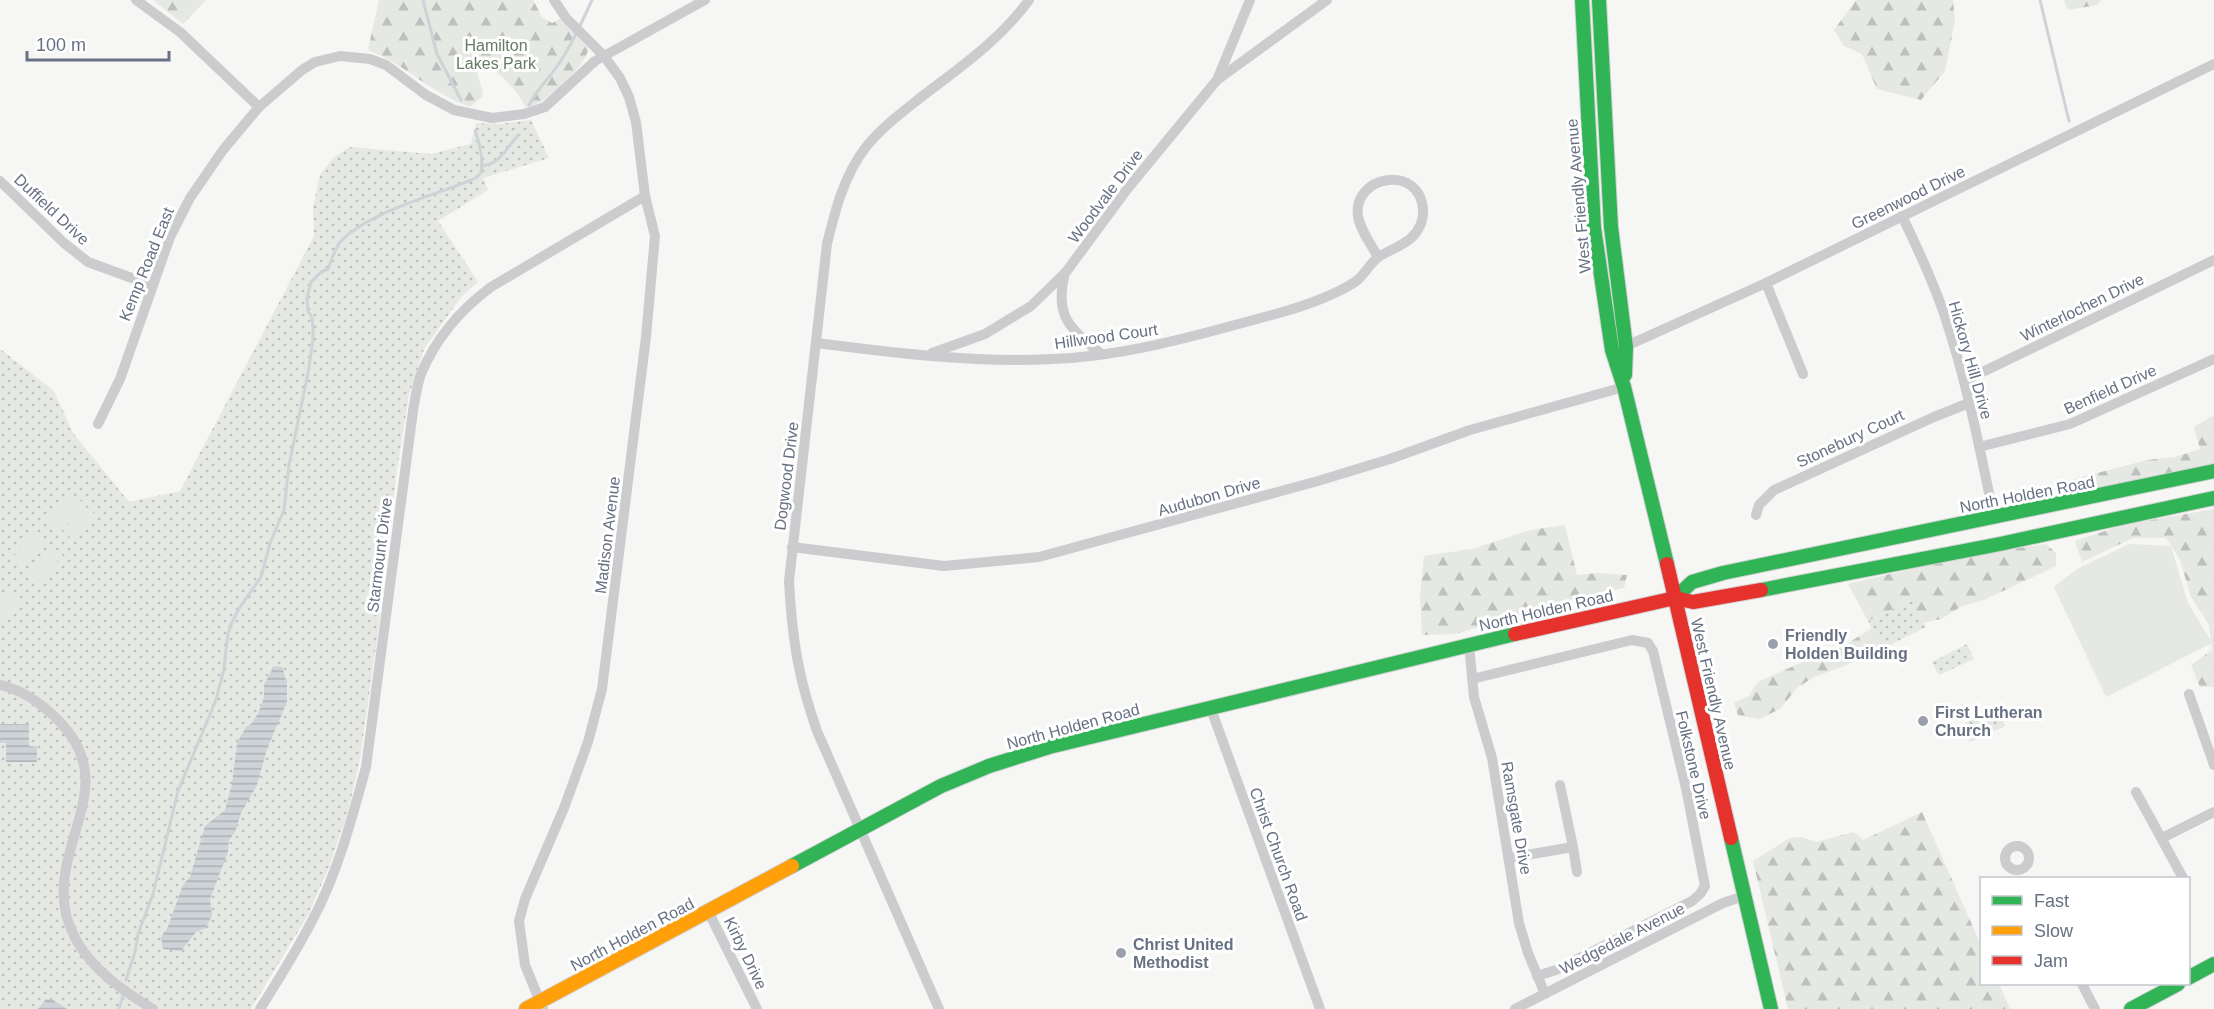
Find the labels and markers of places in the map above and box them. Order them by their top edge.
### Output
place label: Friendly Holden Building [1785,627,1908,662]
marker: Friendly Holden Building [1766,637,1780,651]
place label: First Lutheran Church [1935,704,2043,739]
marker: First Lutheran Church [1916,714,1930,728]
place label: Christ United Methodist [1133,936,1233,971]
marker: Christ United Methodist [1114,946,1128,960]

